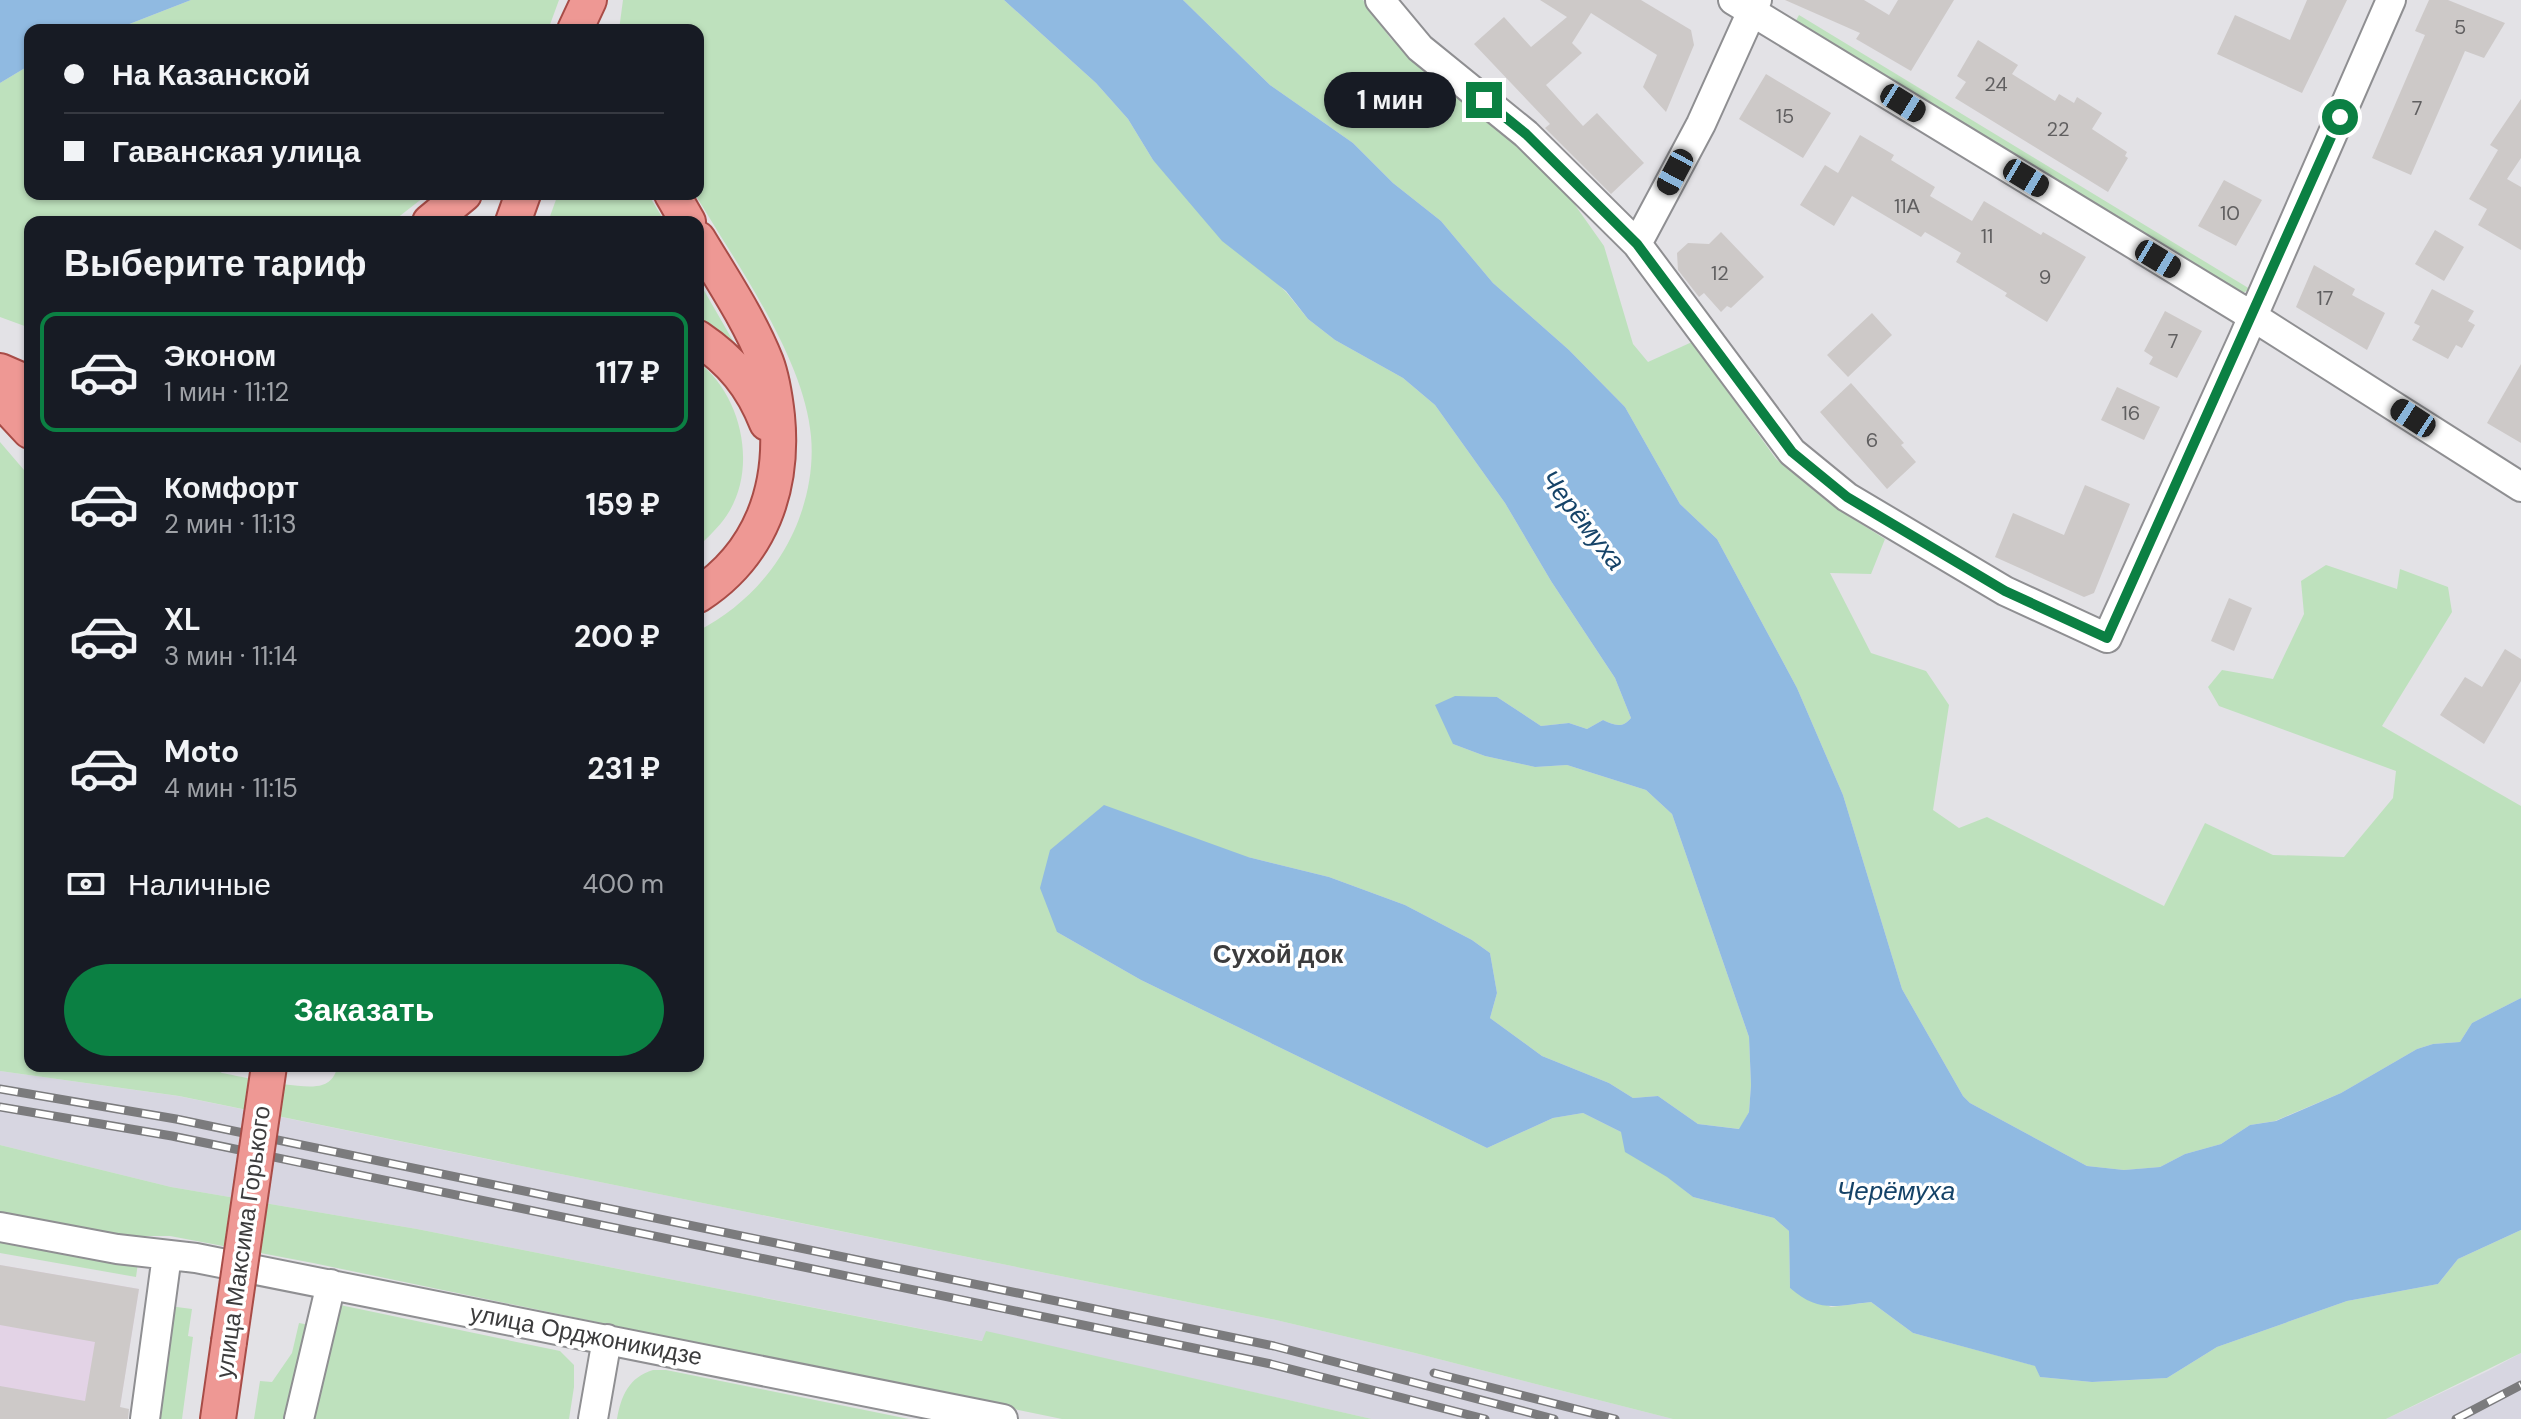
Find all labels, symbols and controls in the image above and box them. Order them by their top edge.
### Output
house number: 5 [2454,14,2466,40]
text: На Казанской [112,55,311,94]
house number: 24 [1984,71,2008,97]
callout: 1 мин [1324,72,1456,128]
car [1876,80,1930,126]
route end [1466,82,1502,118]
text: 1 мин [1357,83,1423,117]
house number: 7 [2412,95,2422,121]
route start [2322,99,2358,135]
house number: 15 [1776,103,1794,129]
house number: 22 [2046,116,2070,142]
text: Гаванская улица [112,132,360,171]
car [1653,145,1697,199]
car [1999,155,2053,201]
house number: 11А [1894,193,1921,219]
house number: 10 [2220,200,2240,226]
house number: 11 [1981,223,1993,249]
car [2131,236,2185,282]
text: Выберите тариф [64,240,367,287]
house number: 12 [1711,260,1729,286]
house number: 9 [2039,264,2051,290]
house number: 17 [2317,285,2333,311]
house number: 7 [2168,328,2178,354]
icon: car [68,336,140,408]
text: Эконом [164,336,277,375]
text: 117 ₽ [595,353,660,392]
text: 1 мин · 11:12 [164,375,289,409]
car [2386,395,2440,441]
house number: 16 [2122,400,2140,426]
house number: 6 [1866,427,1878,453]
water label: Черёмуха [1533,463,1633,577]
icon: car [68,468,140,540]
text: Комфорт [164,468,299,507]
text: 159 ₽ [585,485,660,524]
text: 2 мин · 11:13 [164,507,297,541]
icon: car [68,600,140,672]
text: XL [164,600,201,639]
text: 200 ₽ [574,617,660,656]
text: 3 мин · 11:14 [164,639,297,673]
icon: car [68,732,140,804]
text: Moto [164,732,239,771]
text: 231 ₽ [587,749,660,788]
text: 4 мин · 11:15 [164,771,298,805]
icon: cash [64,862,108,906]
text: Наличные [128,865,271,904]
text: 400 m [583,867,664,901]
district label: Сухой док [1213,937,1344,971]
button: Заказать [64,964,664,1056]
street label: улица Максима Горького [208,1104,277,1380]
water label: Черёмуха [1837,1174,1955,1208]
street label: улица Орджоникидзе [467,1297,705,1372]

